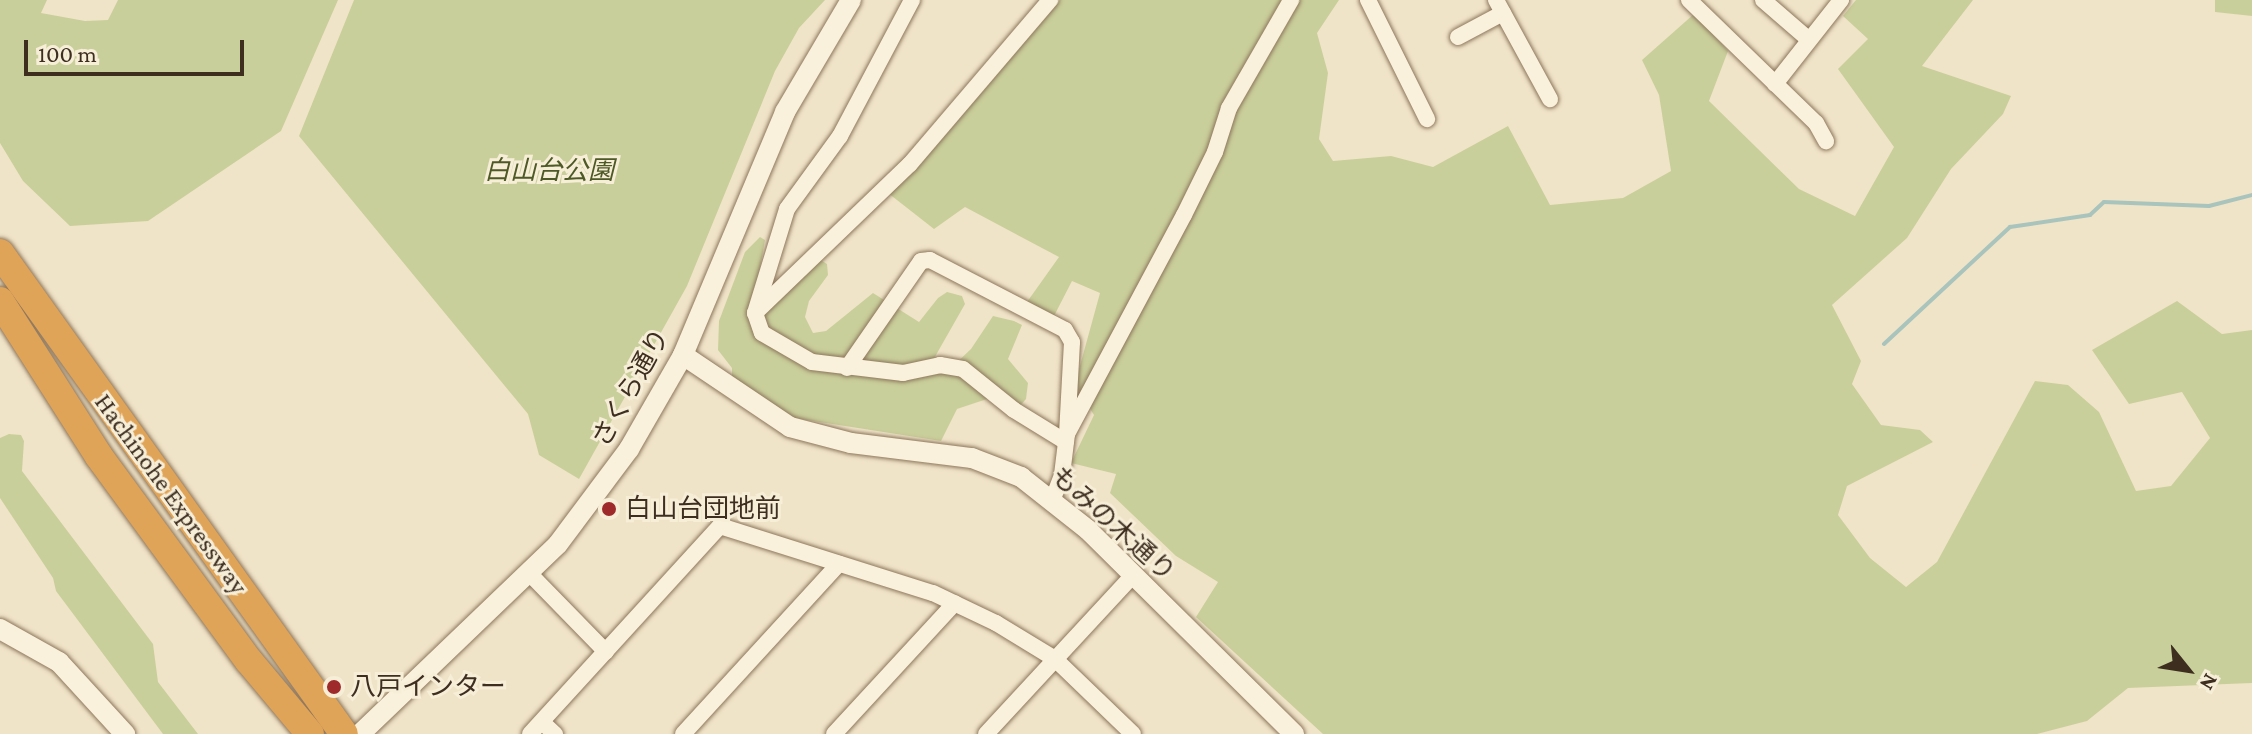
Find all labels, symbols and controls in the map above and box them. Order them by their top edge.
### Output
scale bar [28,24,248,74]
text: 100 m [38,40,97,67]
park label: 白山台公園 [484,155,614,187]
street label: さくら通り [586,324,676,452]
street label: Hachinohe Expressway [88,388,254,600]
street label: もみの木通り [1045,460,1181,588]
place label: 白山台団地前 [625,493,781,525]
marker: 白山台団地前 [600,500,618,518]
north arrow [2148,630,2228,710]
text: N [2195,670,2224,695]
place label: 八戸インター [350,671,506,703]
marker: 八戸インター [325,678,343,696]

